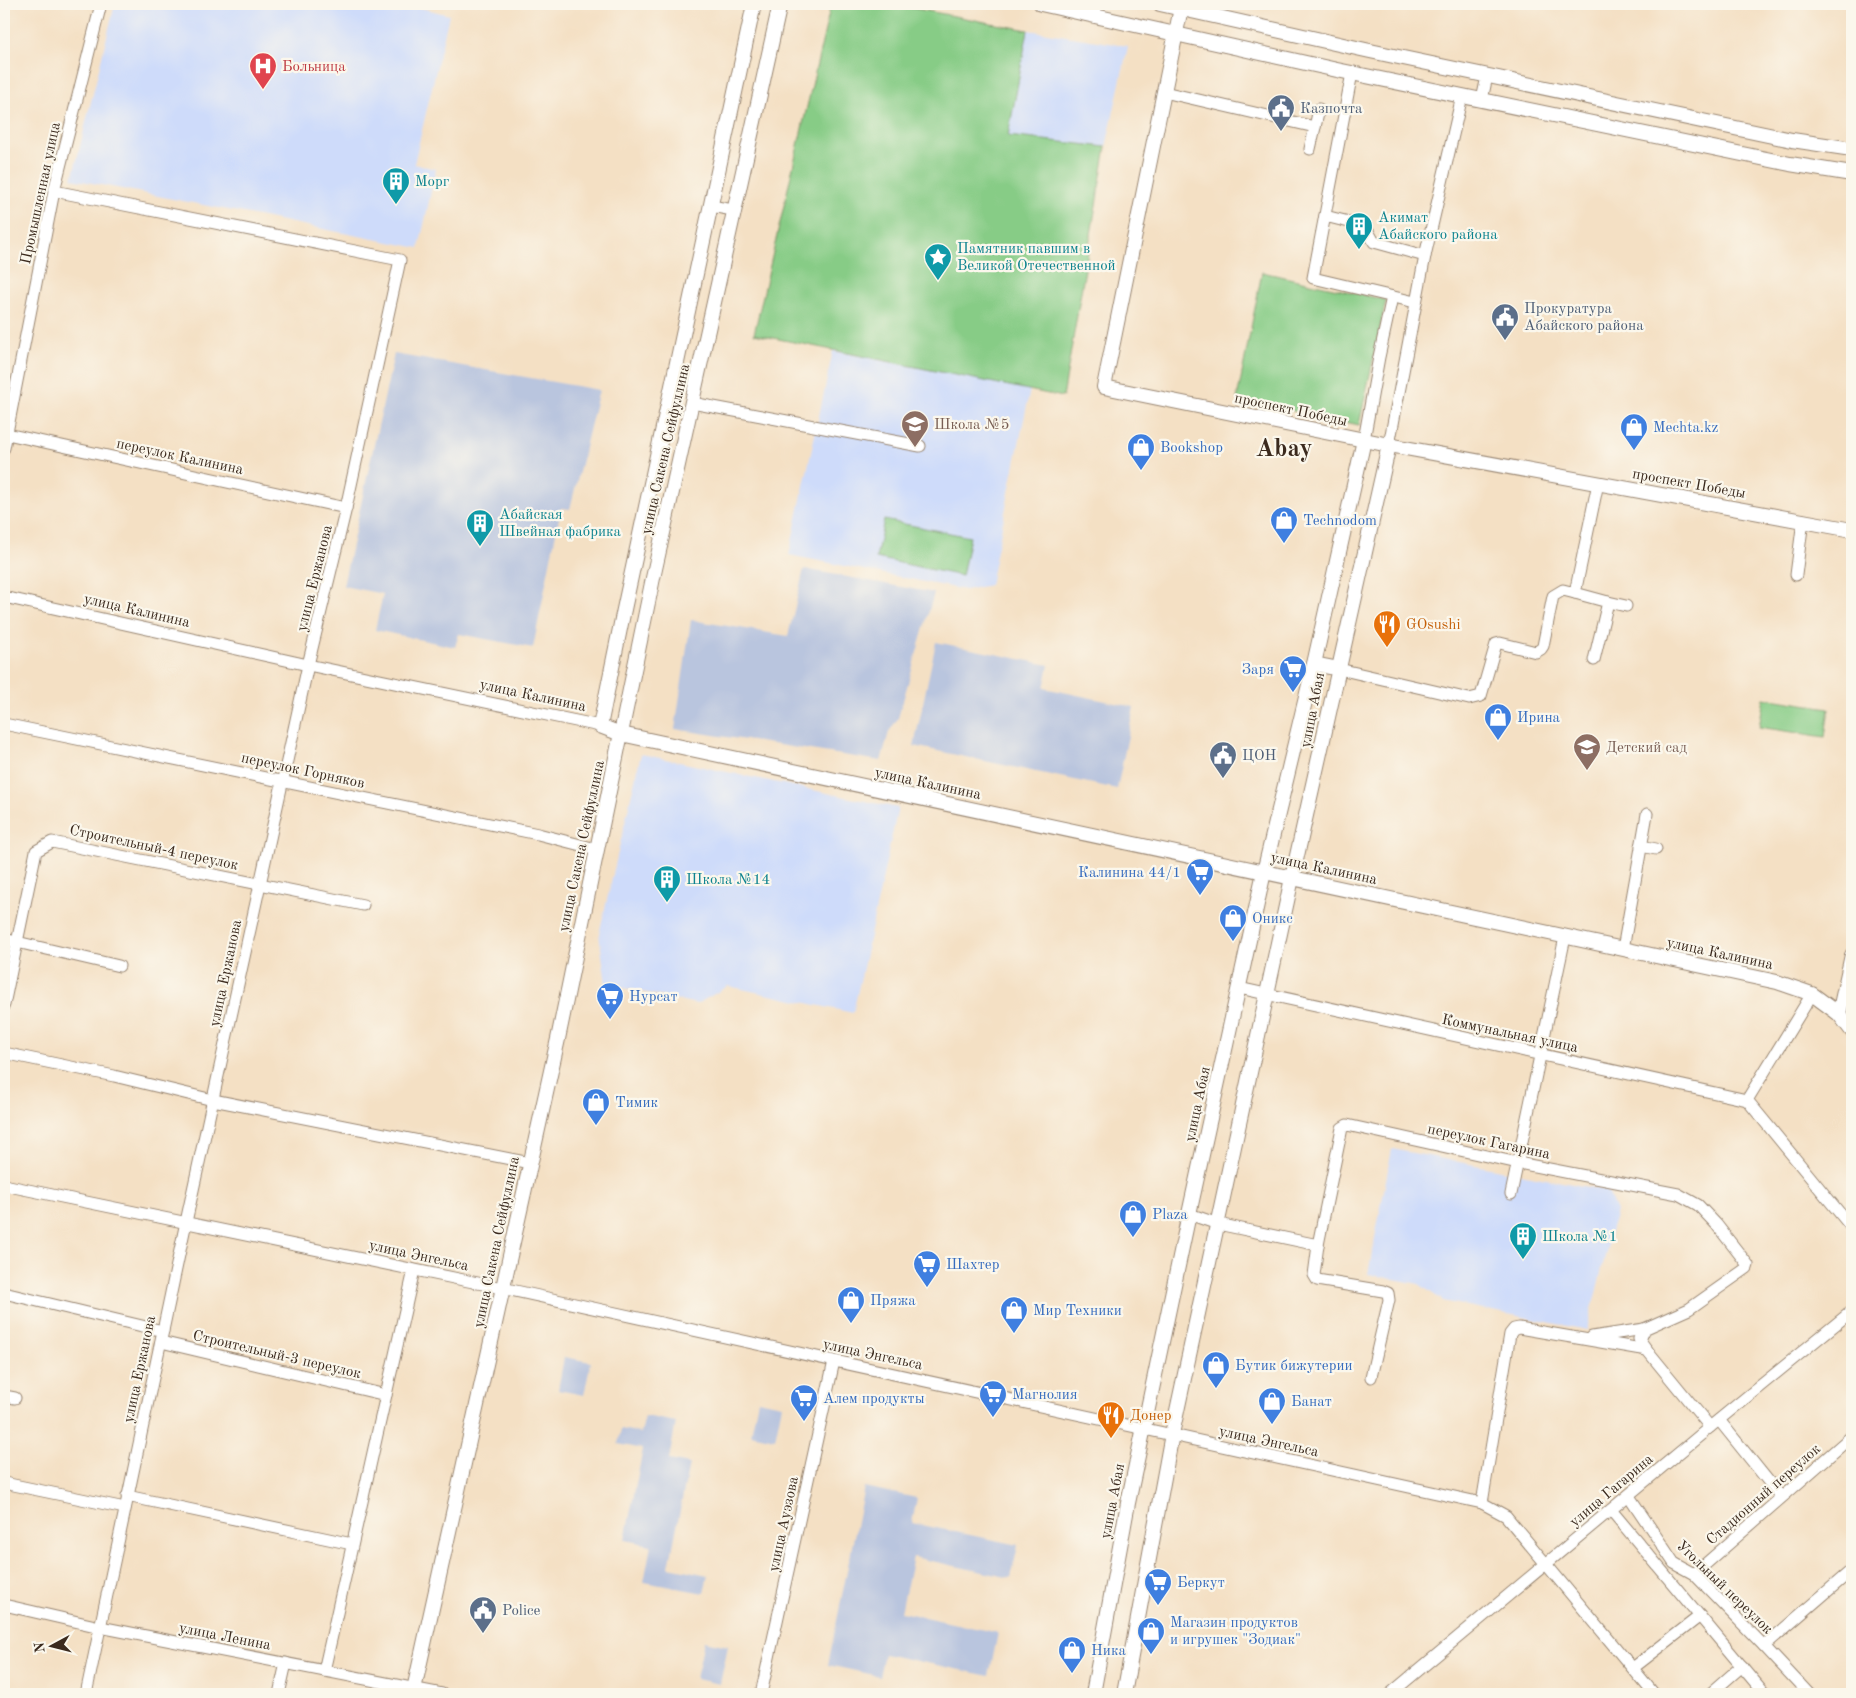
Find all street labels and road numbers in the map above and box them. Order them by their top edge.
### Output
street label: Промышленная улица [19,120,64,266]
street label: улица Сакена Сейфуллина [639,362,694,536]
street label: проспект Победы [1233,391,1348,430]
street label: переулок Калинина [115,437,245,478]
street label: проспект Победы [1631,467,1747,502]
street label: улица Ержанова [295,523,336,633]
street label: улица Калинина [82,592,192,631]
street label: улица Абая [1299,671,1328,749]
street label: улица Калинина [478,678,588,715]
street label: переулок Горняков [240,751,366,792]
street label: улица Сакена Сейфуллина [557,759,608,933]
street label: улица Калинина [873,766,983,803]
street label: Строительный-4 переулок [68,823,240,874]
street label: улица Калинина [1269,851,1379,888]
street label: улица Ержанова [208,918,245,1028]
street label: улица Калинина [1665,936,1775,973]
street label: Коммунальная улица [1440,1013,1580,1056]
street label: улица Абая [1183,1065,1214,1143]
street label: переулок Гагарина [1426,1122,1552,1163]
street label: улица Сакена Сейфуллина [472,1155,523,1329]
street label: улица Энгельса [367,1239,470,1274]
street label: улица Ержанова [122,1314,159,1424]
street label: Строительный-3 переулок [191,1329,363,1382]
street label: улица Энгельса [821,1338,924,1373]
street label: улица Энгельса [1217,1425,1320,1460]
street label: Стадионный переулок [1704,1441,1824,1549]
street label: улица Гагарина [1567,1452,1657,1530]
street label: улица Абая [1099,1462,1128,1540]
street label: улица Ауэзова [767,1475,802,1573]
street label: Угольный переулок [1673,1539,1775,1638]
street label: улица Ленина [178,1621,272,1654]

